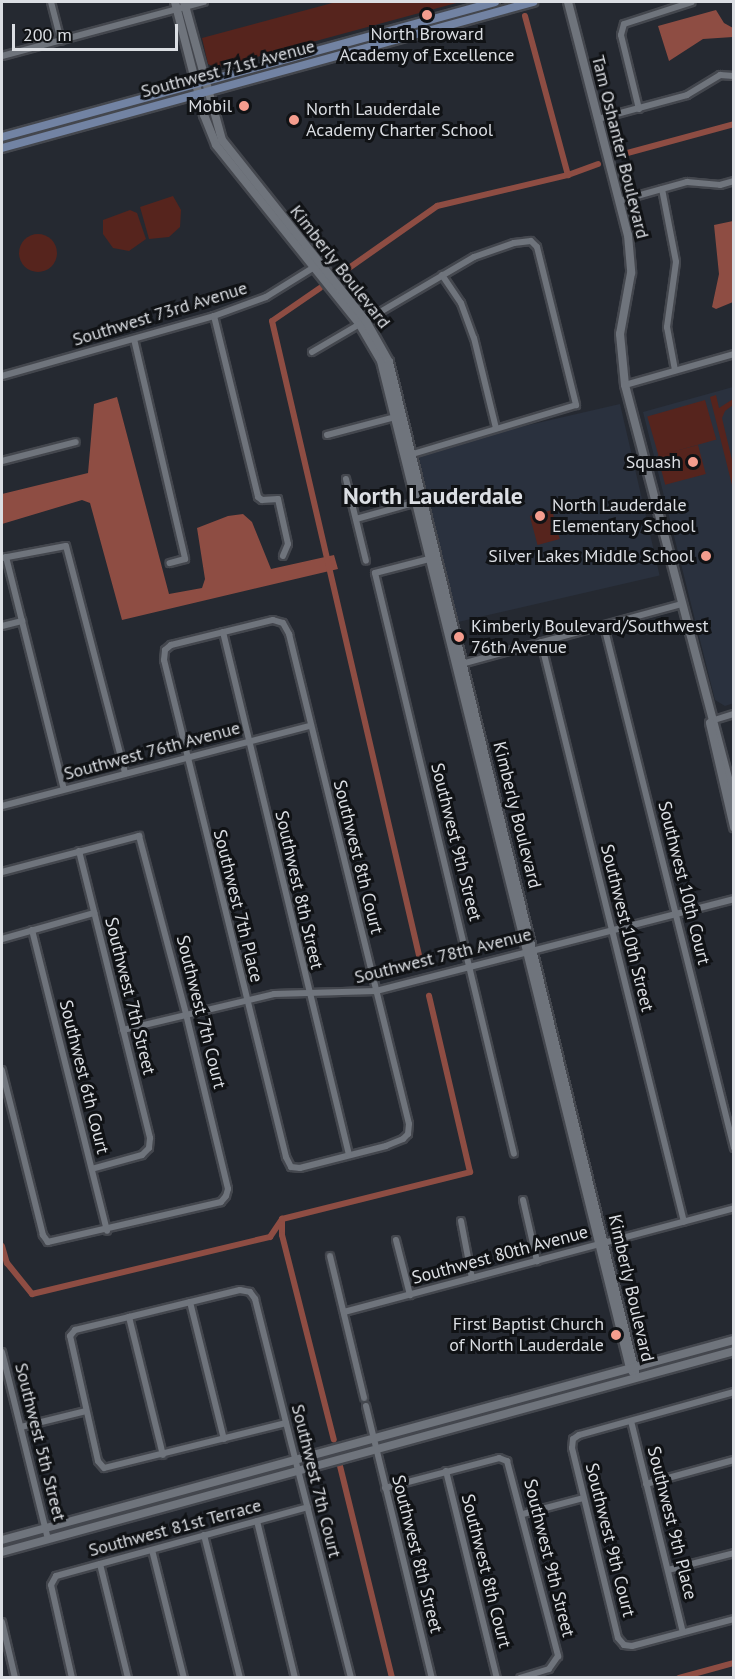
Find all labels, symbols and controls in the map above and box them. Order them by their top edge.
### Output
marker: North Broward Academy of Excellence [420,8,434,22]
scale bar [15,12,182,50]
text: 200 m [23,23,72,46]
place label: North Broward Academy of Excellence [339,24,515,66]
street label: Southwest 71st Avenue [138,35,318,103]
street label: Tam Oshanter Boulevard [587,53,653,241]
place label: Mobil [188,95,232,117]
marker: Mobil [237,99,251,113]
place label: North Lauderdale Academy Charter School [306,99,494,142]
marker: North Lauderdale Academy Charter School [287,113,301,127]
street label: Kimberly Boulevard [285,201,395,333]
street label: Southwest 73rd Avenue [70,277,250,351]
place label: Squash [626,451,681,473]
marker: Squash [686,455,700,469]
district label: North Lauderdale [343,482,523,510]
place label: North Lauderdale Elementary School [552,495,696,538]
marker: North Lauderdale Elementary School [533,509,547,523]
place label: Silver Lakes Middle School [488,545,694,567]
marker: Silver Lakes Middle School [699,549,713,563]
place label: Kimberly Boulevard/Southwest 76th Avenue [471,616,709,658]
marker: Kimberly Boulevard/Southwest 76th Avenue [452,630,466,644]
street label: Southwest 76th Avenue [61,717,243,785]
street label: Kimberly Boulevard [488,739,546,891]
street label: Southwest 9th Street [426,761,486,923]
street label: Southwest 8th Court [328,778,388,936]
street label: Southwest 10th Court [653,799,715,967]
street label: Southwest 8th Street [270,809,328,971]
street label: Southwest 7th Place [209,827,267,985]
street label: Southwest 10th Street [596,842,658,1014]
street label: Southwest 7th Street [100,915,160,1077]
street label: Southwest 78th Avenue [352,923,534,989]
street label: Southwest 7th Court [171,933,231,1091]
street label: Southwest 6th Court [54,998,114,1156]
street label: Kimberly Boulevard [603,1212,659,1364]
street label: Southwest 80th Avenue [409,1221,591,1289]
place label: First Baptist Church of North Lauderdale [449,1314,604,1356]
marker: First Baptist Church of North Lauderdale [609,1328,623,1342]
street label: Southwest 5th Street [10,1361,70,1523]
street label: Southwest 7th Court [286,1402,346,1560]
street label: Southwest 9th Place [643,1444,701,1602]
street label: Southwest 9th Court [580,1461,640,1619]
street label: Southwest 8th Street [387,1473,447,1635]
street label: Southwest 9th Street [519,1477,579,1639]
street label: Southwest 8th Court [456,1492,516,1650]
street label: Southwest 81st Terrace [86,1494,264,1562]

